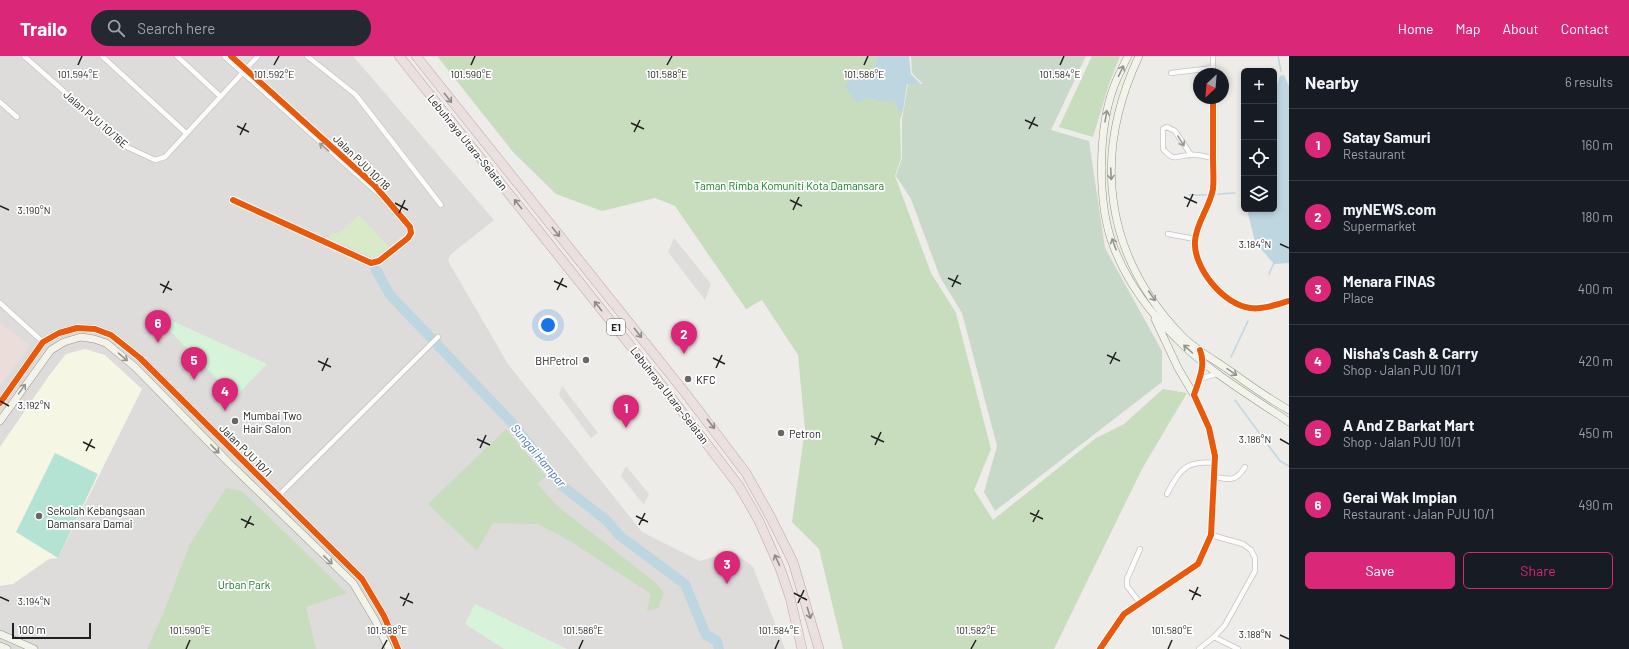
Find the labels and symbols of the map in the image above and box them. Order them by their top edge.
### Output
one-way arrow [1118,66,1125,78]
text: 101.594°E [58,68,98,80]
text: 101.592°E [254,68,294,80]
text: 101.590°E [450,68,492,80]
text: 101.588°E [647,68,687,80]
text: 101.586°E [844,68,884,80]
text: 101.584°E [1040,68,1080,80]
north arrow [1193,68,1229,104]
street label: Jalan PJU 10/16E [61,88,131,151]
street label: Lebuhraya Utara–Selatan [425,91,511,193]
one-way arrow [444,92,453,103]
one-way arrow [1102,110,1110,123]
street label: Jalan PJU 10/18 [331,131,393,193]
one-way arrow [1177,135,1185,146]
one-way arrow [319,142,329,152]
one-way arrow [1107,167,1114,180]
park label: Taman Rimba Komuniti Kota Damansara [694,179,884,192]
one-way arrow [514,198,522,209]
text: 3.190°N [18,204,50,216]
one-way arrow [552,226,561,237]
text: 3.184°N [1239,238,1271,250]
one-way arrow [1109,239,1117,251]
one-way arrow [1148,290,1156,302]
one-way arrow [594,300,603,311]
pin: 6 [145,310,171,343]
your location [538,315,558,335]
road number: E1 [607,319,625,335]
pin: 2 [671,321,697,354]
one-way arrow [633,327,642,338]
street label: Lebuhraya Utara–Selatan [628,344,712,446]
one-way arrow [1183,345,1193,354]
pin: 5 [181,347,207,380]
one-way arrow [118,353,129,362]
place label: BHPetrol [535,354,578,367]
marker: BHPetrol [581,355,591,365]
one-way arrow [1226,368,1237,377]
place label: KFC [696,373,716,386]
marker: KFC [683,374,693,384]
pin: 4 [212,378,238,411]
one-way arrow [18,384,26,395]
pin: 1 [613,395,639,428]
text: 3.192°N [18,399,50,411]
place label: Mumbai Two Hair Salon [243,409,302,435]
marker: Mumbai Two Hair Salon [230,416,240,426]
one-way arrow [706,419,715,430]
street label: Jalan PJU 10/1 [217,421,275,479]
water label: Sungai Hampar [509,421,570,490]
place label: Petron [789,427,821,440]
marker: Petron [776,428,786,438]
text: 3.186°N [1239,433,1271,445]
one-way arrow [210,444,220,454]
place label: Sekolah Kebangsaan Damansara Damai [47,504,145,530]
marker: Sekolah Kebangsaan Damansara Damai [34,511,44,521]
pin: 3 [714,551,740,584]
one-way arrow [323,555,333,564]
one-way arrow [773,555,780,567]
park label: Urban Park [218,578,271,591]
text: 3.194°N [18,595,50,607]
one-way arrow [805,607,813,619]
scale bar [12,621,91,640]
text: 101.590°E [169,624,211,636]
text: 101.588°E [367,624,407,636]
text: 101.586°E [563,624,603,636]
text: 101.584°E [759,624,799,636]
text: 101.582°E [956,624,996,636]
text: 101.580°E [1151,624,1193,636]
text: 3.188°N [1239,628,1271,640]

